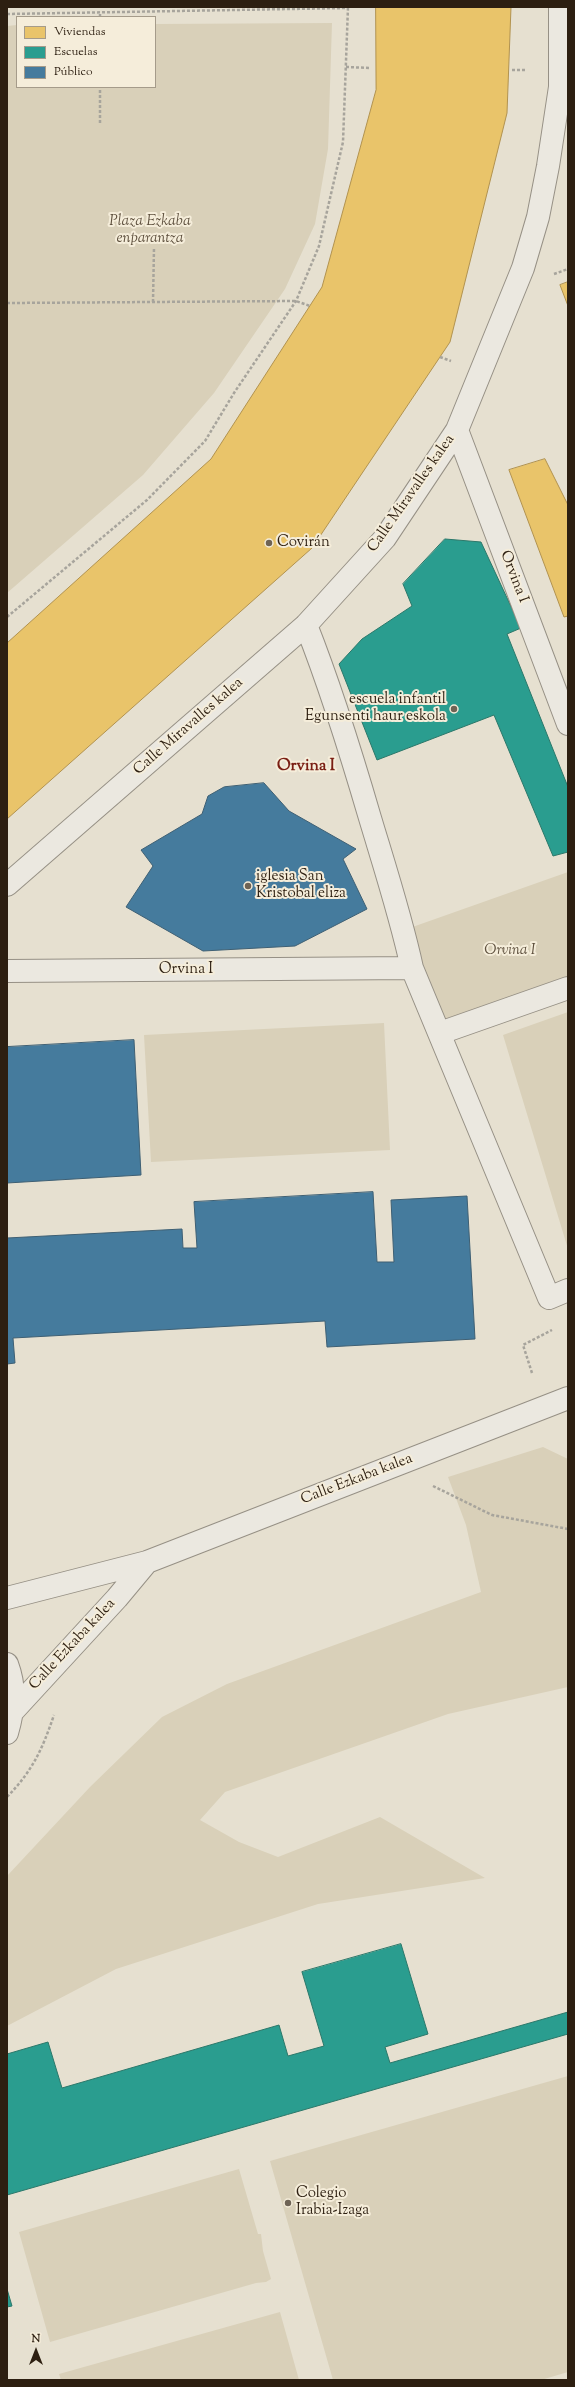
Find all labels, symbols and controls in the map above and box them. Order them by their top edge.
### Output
legend [16,16,156,88]
text: Viviendas [54,23,106,41]
text: Escuelas [54,43,97,61]
text: Público [54,63,93,81]
park label: Plaza Ezkaba enparantza [109,213,191,248]
street label: Calle Miravalles kalea [365,432,459,556]
place label: Covirán [277,534,330,552]
marker: Covirán [264,538,274,548]
street label: Orvina I [495,548,531,606]
street label: Calle Miravalles kalea [130,674,248,780]
place label: escuela infantil Egunsenti haur eskola [305,691,446,726]
marker: escuela infantil Egunsenti haur eskola [449,704,459,714]
district label: Orvina I [277,757,335,777]
place label: iglesia San Kristobal eliza [256,868,346,903]
marker: iglesia San Kristobal eliza [243,881,253,891]
park label: Orvina I [484,942,536,960]
street label: Orvina I [159,961,213,979]
street label: Calle Ezkaba kalea [299,1450,415,1510]
street label: Calle Ezkaba kalea [26,1596,120,1694]
place label: Colegio Irabia-Izaga [296,2185,369,2220]
marker: Colegio Irabia-Izaga [283,2198,293,2208]
north arrow [16,2331,56,2371]
text: N [32,2331,40,2347]

